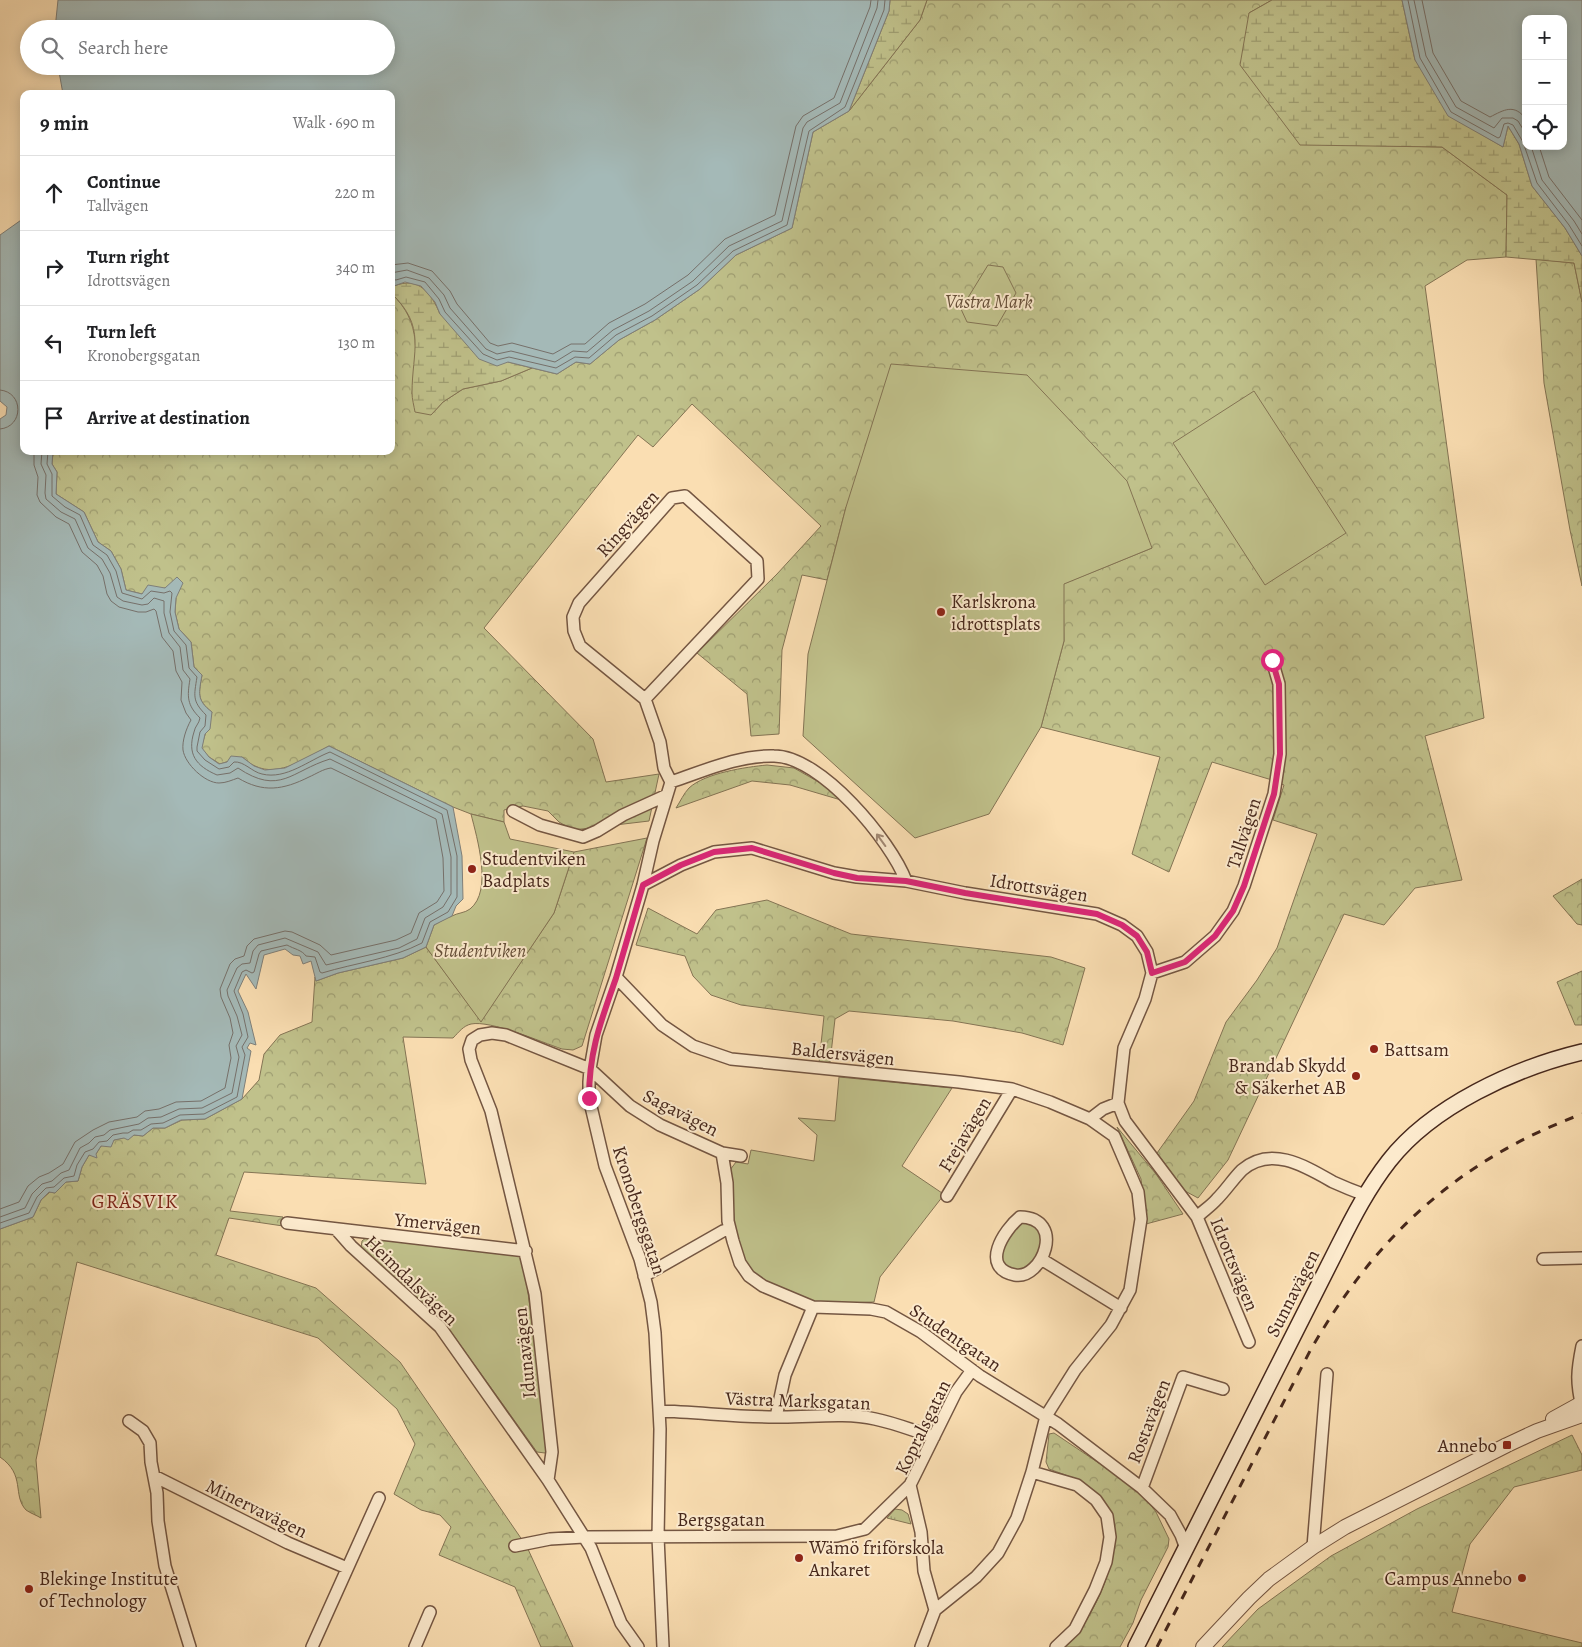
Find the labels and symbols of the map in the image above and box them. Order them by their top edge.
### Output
park label: Västra Mark [945,289,1033,315]
street label: Ringvägen [591,484,665,563]
place label: Karlskrona idrottsplats [951,589,1041,637]
marker: Karlskrona idrottsplats [935,606,947,618]
route start [1261,649,1284,672]
street label: Tallvägen [1220,795,1268,872]
one-way arrow [876,833,886,847]
place label: Studentviken Badplats [482,846,586,894]
marker: Studentviken Badplats [466,863,478,875]
street label: Idrottsvägen [988,867,1090,909]
park label: Studentviken [434,938,526,964]
street label: Baldersvägen [790,1036,896,1072]
place label: Battsam [1384,1037,1449,1063]
marker: Battsam [1368,1043,1380,1055]
place label: Brandab Skydd & Säkerhet AB [1228,1053,1347,1101]
marker: Brandab Skydd & Säkerhet AB [1350,1070,1362,1082]
street label: Sagavägen [638,1083,723,1143]
route end [578,1087,601,1110]
street label: Frejavägen [932,1092,998,1177]
street label: Kronobergsgatan [606,1142,672,1278]
district label: GRÄSVIK [92,1188,178,1215]
street label: Ymervägen [392,1206,482,1241]
street label: Idrottsvägen [1204,1214,1265,1315]
street label: Heimdalsvägen [359,1230,464,1332]
street label: Sunnavägen [1260,1245,1326,1342]
street label: Studentgatan [904,1298,1007,1378]
street label: Idunavägen [507,1306,543,1400]
street label: Rostavägen [1121,1375,1177,1467]
street label: Kopralsgatan [889,1376,957,1479]
street label: Västra Marksgatan [724,1385,871,1417]
place label: Annebo [1437,1433,1497,1459]
marker: Annebo [1501,1439,1513,1451]
street label: Minervavägen [201,1473,312,1545]
street label: Bergsgatan [677,1507,765,1533]
place label: Wämö friförskola Ankaret [808,1535,944,1583]
marker: Wämö friförskola Ankaret [793,1552,805,1564]
place label: Blekinge Institute of Technology [39,1566,178,1614]
place label: Campus Annebo [1385,1566,1512,1592]
marker: Campus Annebo [1516,1572,1528,1584]
marker: Blekinge Institute of Technology [23,1583,35,1595]

